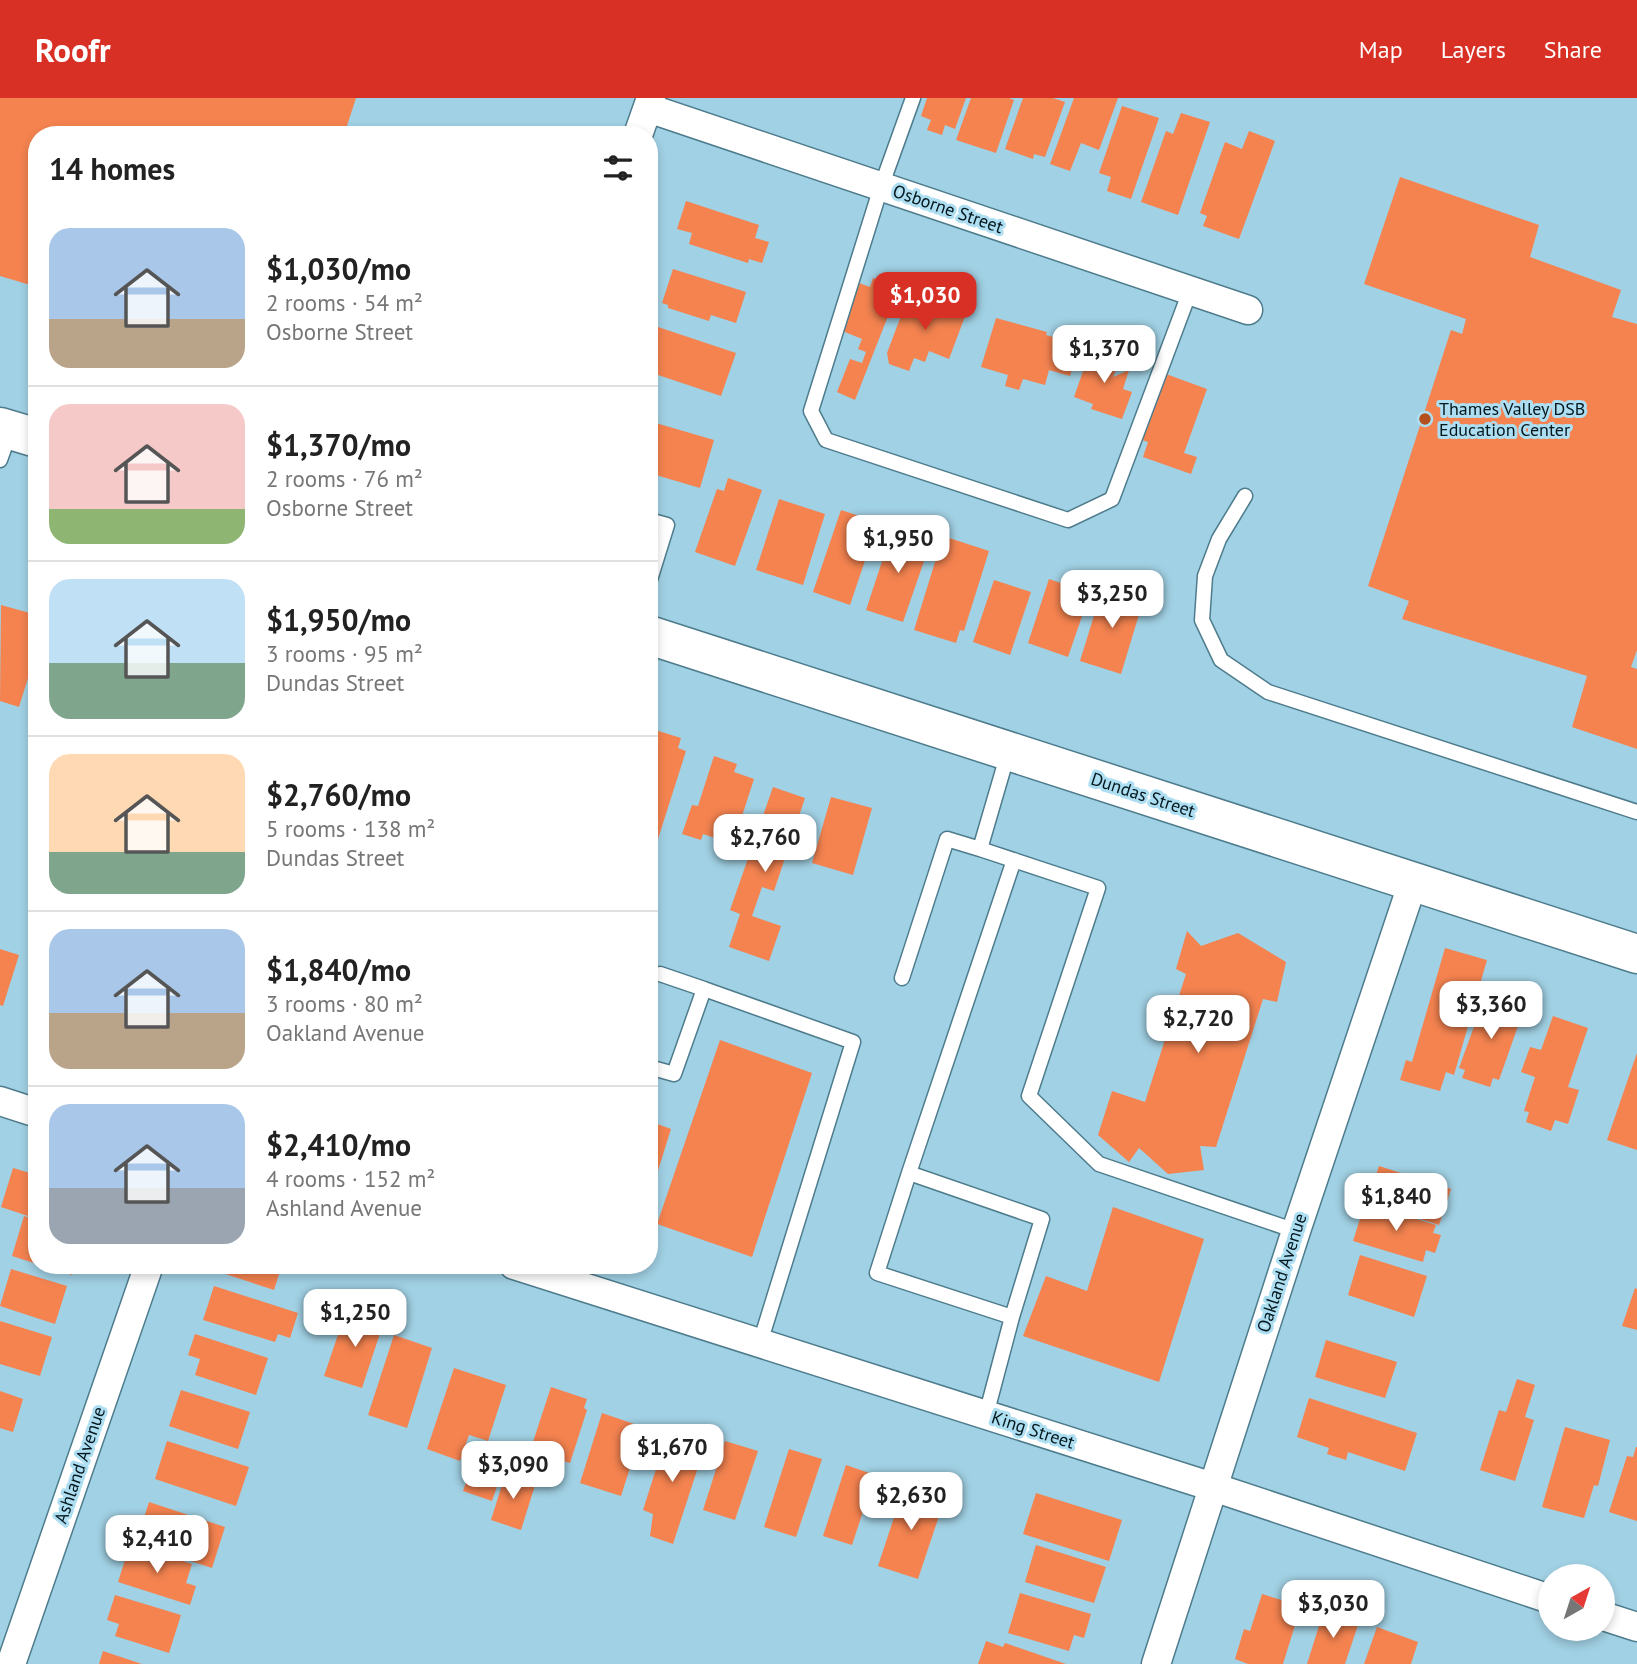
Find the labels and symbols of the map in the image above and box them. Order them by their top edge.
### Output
street label: Osborne Street [890,179,1006,238]
pin: $1,030 [868,272,982,332]
pin: $1,370 [1047,326,1161,385]
place label: Thames Valley DSB Education Center [1439,397,1585,441]
marker: Thames Valley DSB Education Center [1417,411,1433,427]
pin: $1,950 [841,516,955,575]
pin: $3,250 [1055,570,1169,630]
street label: Dundas Street [1088,767,1198,822]
pin: $2,760 [708,814,822,874]
pin: $3,360 [1434,982,1548,1041]
pin: $2,720 [1141,996,1255,1055]
pin: $1,840 [1339,1174,1453,1233]
street label: Oakland Avenue [1251,1210,1312,1335]
pin: $1,250 [298,1290,412,1349]
street label: Ashland Avenue [49,1403,110,1526]
street label: King Street [989,1405,1078,1454]
pin: $1,670 [615,1424,729,1484]
pin: $3,090 [456,1442,570,1501]
pin: $2,630 [854,1472,968,1532]
pin: $2,410 [100,1516,214,1575]
north arrow [1538,1564,1615,1642]
pin: $3,030 [1276,1580,1390,1640]

